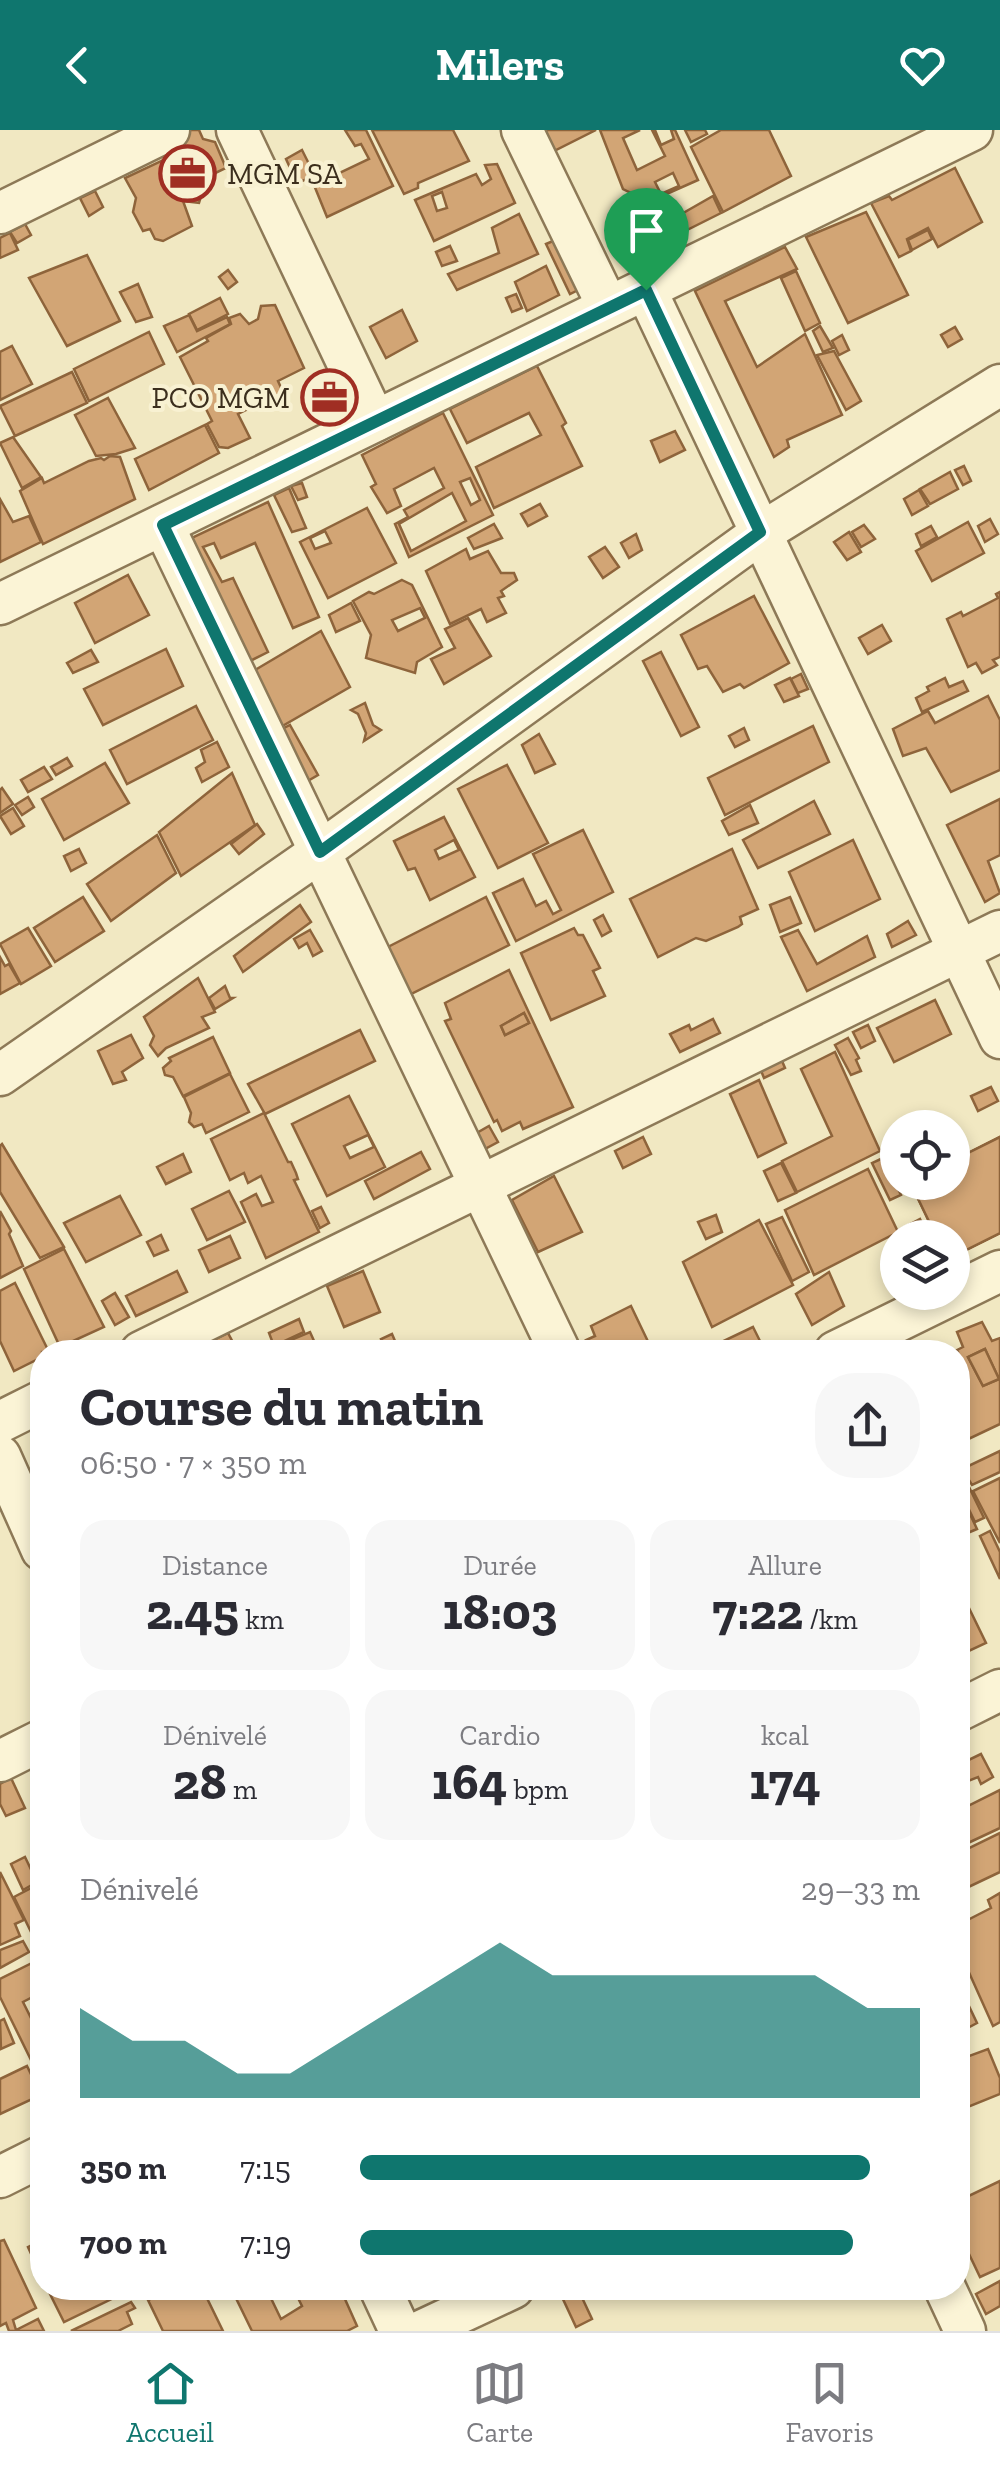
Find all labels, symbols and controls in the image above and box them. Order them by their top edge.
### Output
icon: back [50,38,105,93]
text: Milers [436,38,564,92]
icon: heart [895,38,950,93]
office icon: MGM SA [158,144,218,204]
place label: MGM SA [227,156,342,192]
pin [604,188,689,291]
icon: arrive [619,203,674,258]
office icon: PCO MGM [299,368,359,428]
place label: PCO MGM [151,380,290,416]
map controls [880,1110,970,1310]
button: locate [880,1110,970,1200]
button: layers [880,1220,970,1310]
text: Course du matin [80,1373,483,1439]
button: share [815,1373,920,1478]
text: 06:50 · 7 × 350 m [80,1444,306,1482]
text: Distance [162,1549,268,1582]
text: Durée [463,1549,537,1582]
text: Allure [748,1549,822,1582]
text: 2.45 [146,1582,239,1642]
text: 18:03 [443,1582,558,1642]
text: 7:22 [712,1582,803,1642]
text: km [239,1603,284,1636]
text: /km [803,1603,858,1636]
text: Dénivelé [163,1719,267,1752]
text: Cardio [460,1719,540,1752]
text: kcal [761,1719,809,1752]
text: 28 [173,1752,227,1812]
text: 164 [432,1752,507,1812]
text: 174 [749,1752,821,1812]
text: m [227,1773,257,1806]
text: bpm [507,1773,568,1806]
text: Dénivelé [80,1870,199,1908]
text: 29–33 m [801,1870,920,1908]
text: 350 m [80,2149,166,2187]
text: 7:15 [240,2149,291,2187]
text: 700 m [80,2224,167,2262]
text: 7:19 [240,2224,292,2262]
tab: Accueil [126,2356,214,2449]
tab: Carte [466,2356,533,2449]
tab: Favoris [786,2356,874,2449]

